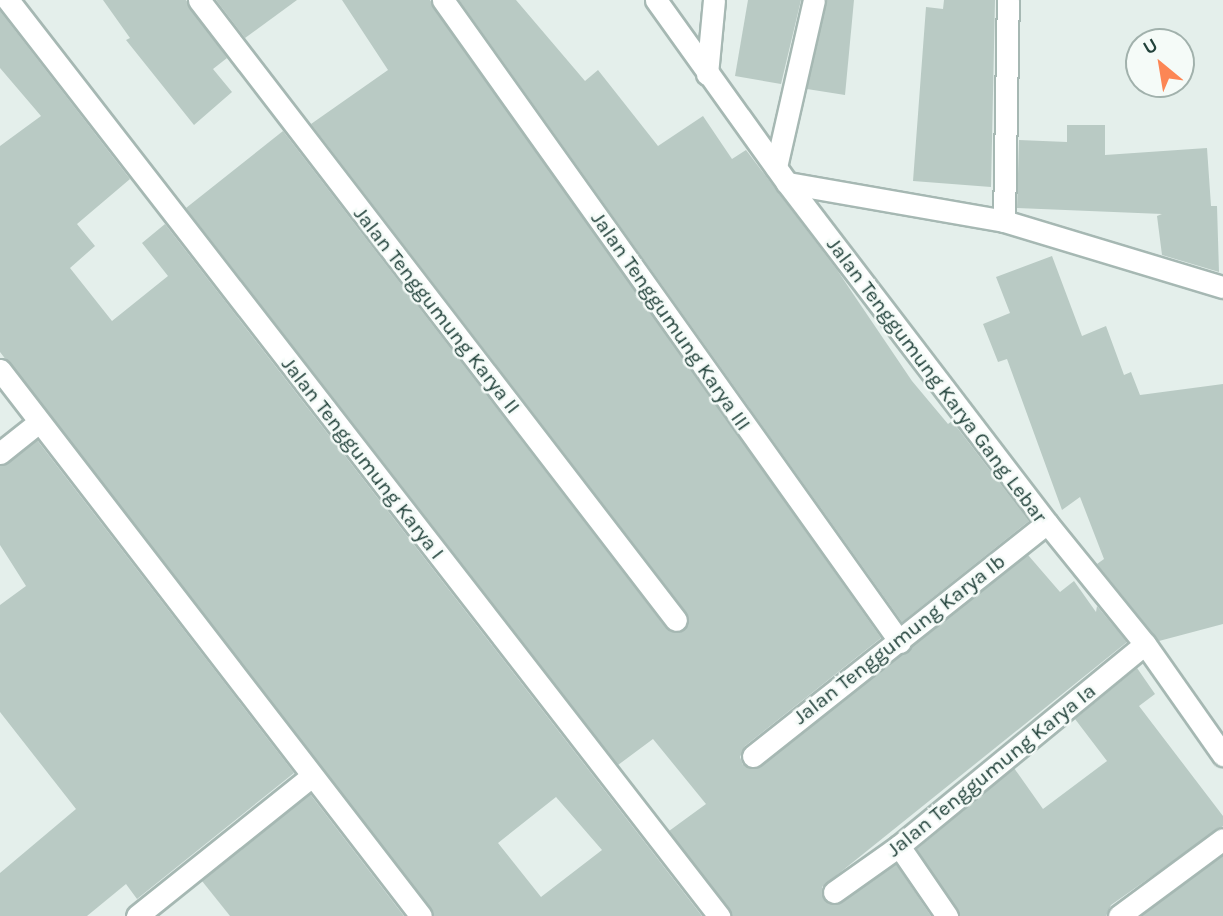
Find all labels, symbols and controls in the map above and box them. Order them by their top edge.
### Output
north arrow [1125,28,1195,98]
text: U [1139,34,1162,59]
street label: Jalan Tenggumung Karya II [348,201,526,419]
street label: Jalan Tenggumung Karya III [586,207,756,435]
street label: Jalan Tenggumung Karya Gang Lebar [821,232,1053,528]
street label: Jalan Tenggumung Karya I [276,352,450,564]
street label: Jalan Tenggumung Karya Ib [788,548,1010,730]
street label: Jalan Tenggumung Karya Ia [881,678,1101,862]

